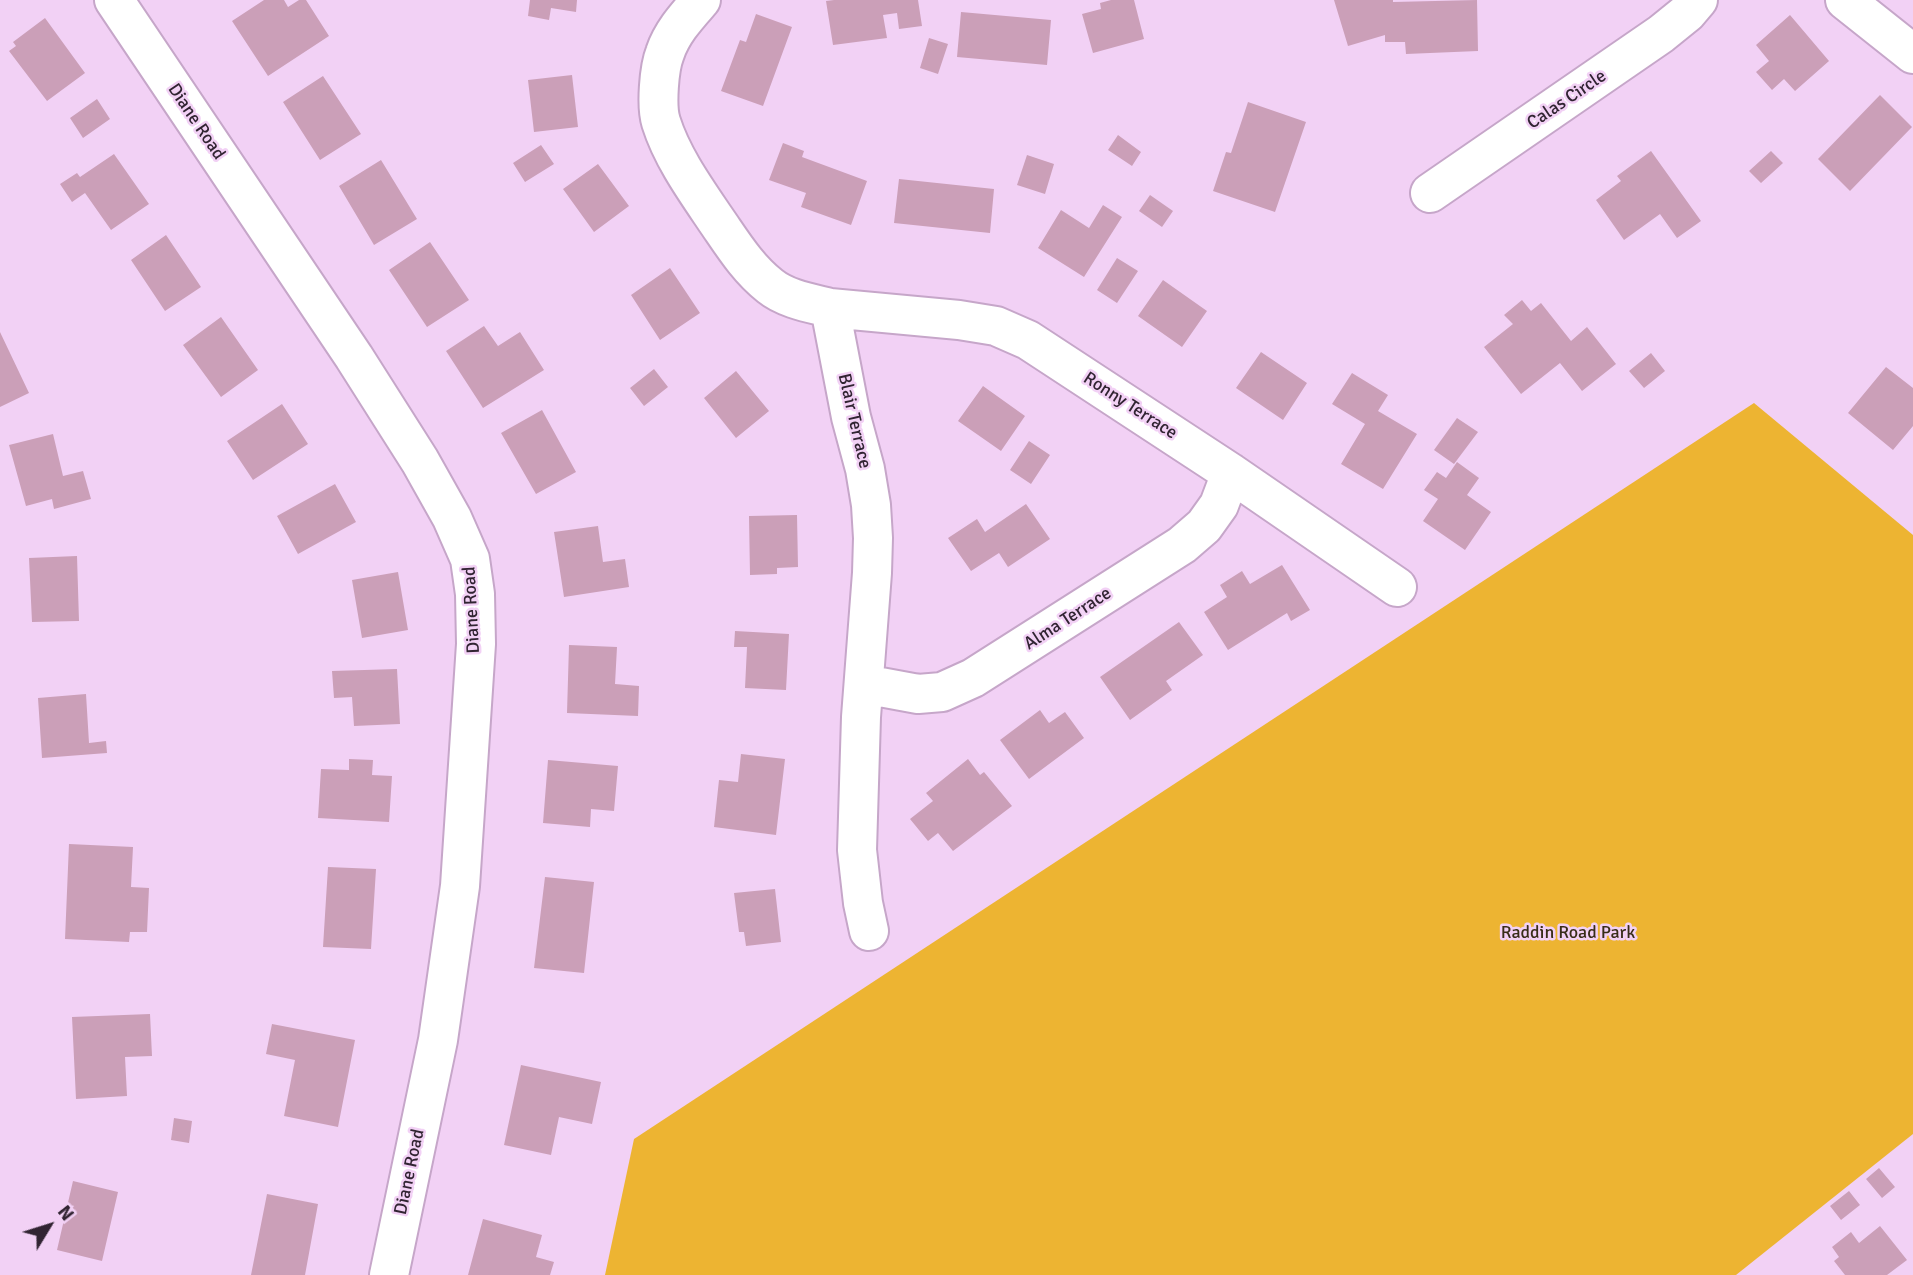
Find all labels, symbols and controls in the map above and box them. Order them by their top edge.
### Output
street label: Calas Circle [1523,66,1611,134]
street label: Diane Road [163,80,229,164]
street label: Ronny Terrace [1079,368,1181,444]
street label: Blair Terrace [833,371,875,471]
street label: Diane Road [459,566,485,654]
street label: Alma Terrace [1020,583,1116,655]
park label: Raddin Road Park [1501,922,1635,944]
street label: Diane Road [390,1127,430,1217]
north arrow [14,1191,84,1261]
text: N [52,1200,79,1226]

